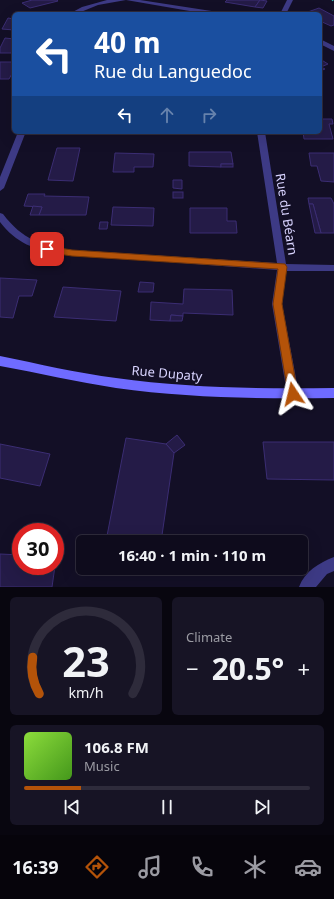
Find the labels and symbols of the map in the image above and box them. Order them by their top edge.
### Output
street label: Rue du Béarn [272,172,302,256]
pin [30,232,64,266]
street label: Rue Dupaty [131,361,204,385]
position arrow [272,373,314,415]
speed limit sign: 30 [12,523,64,575]

